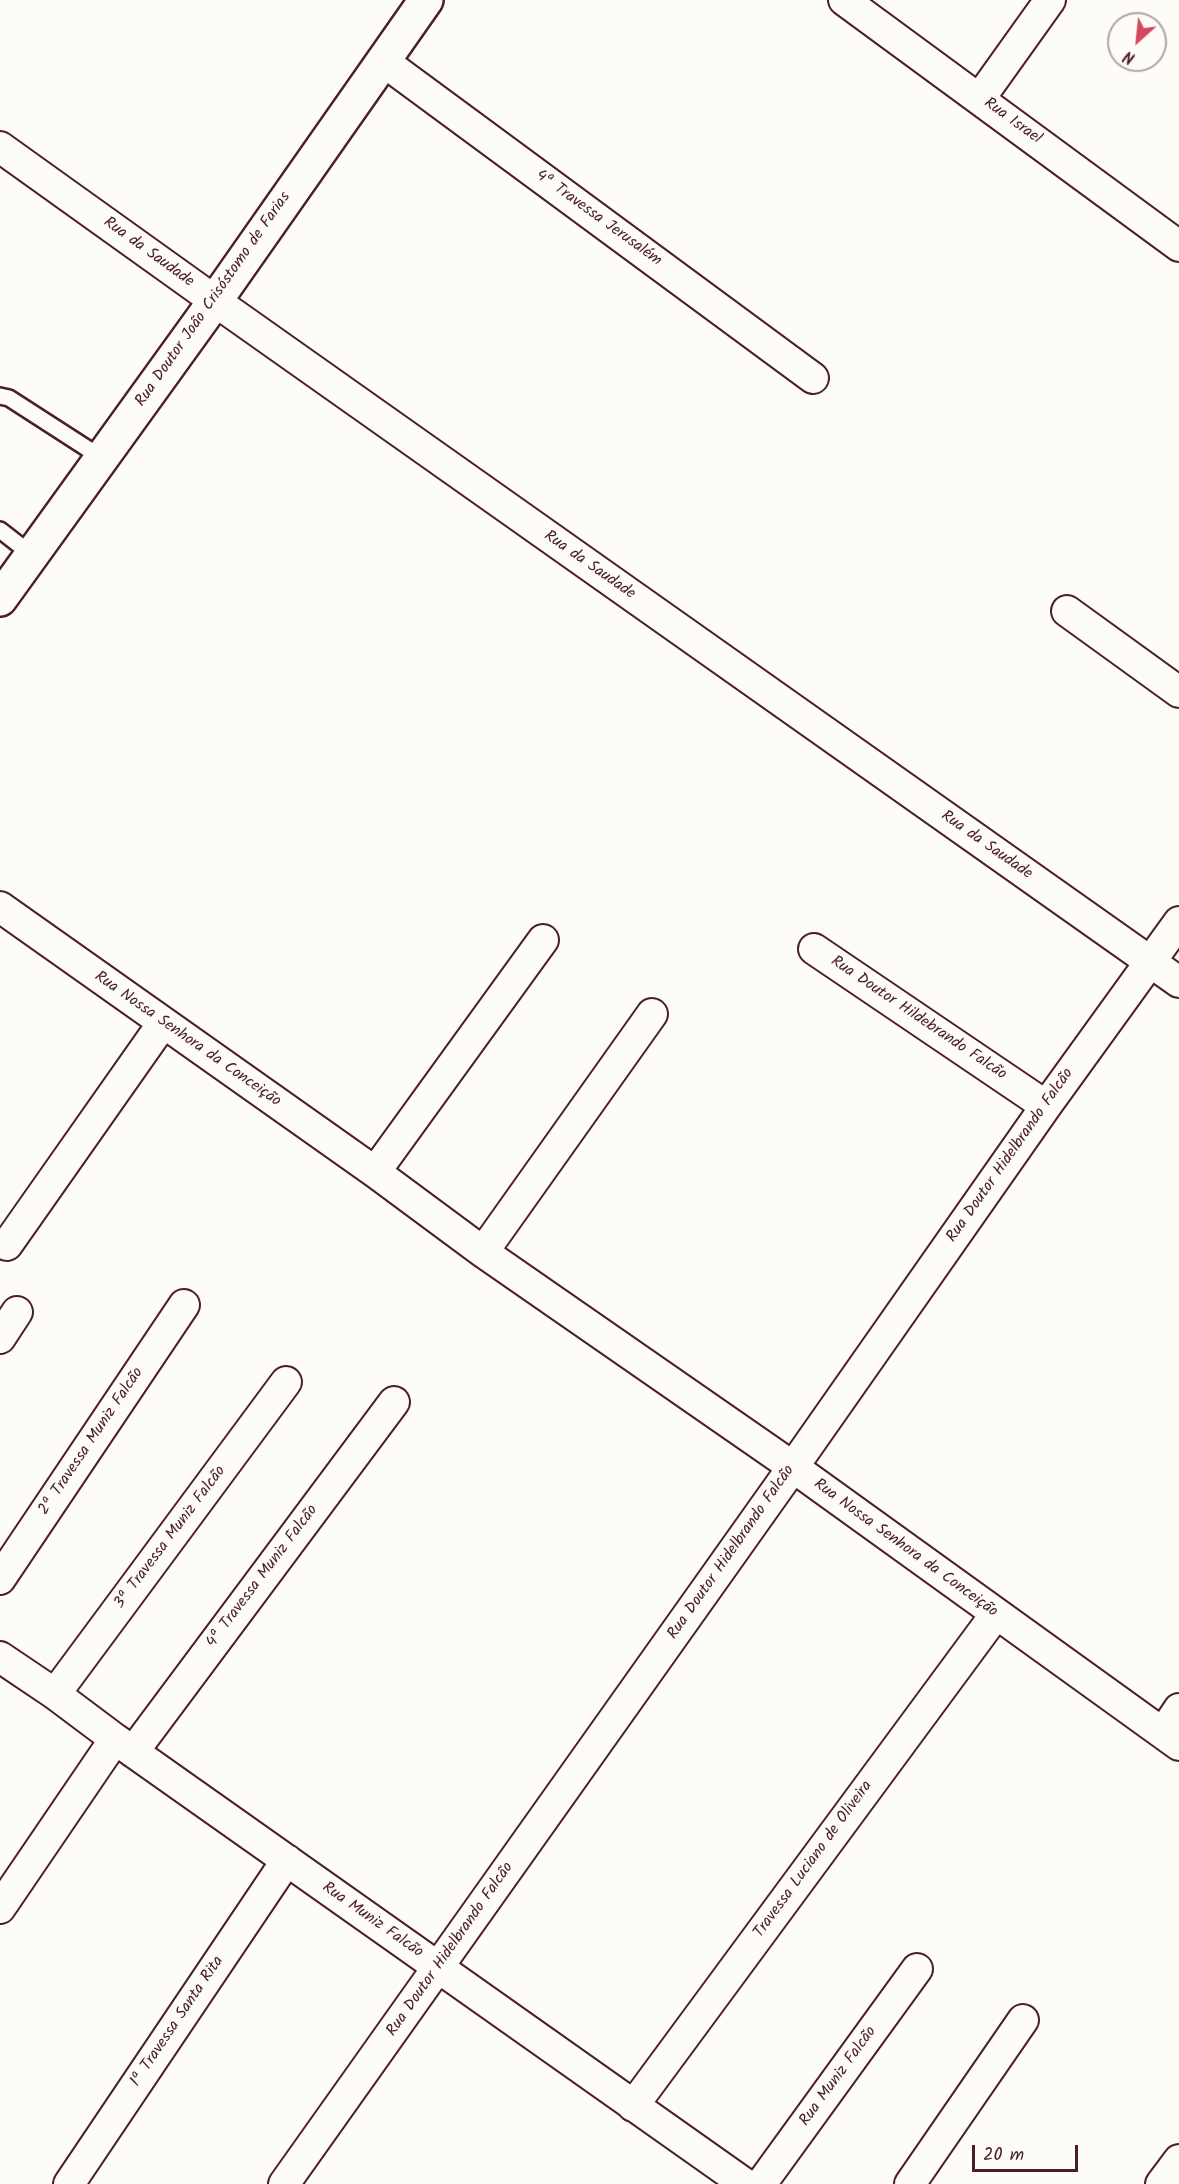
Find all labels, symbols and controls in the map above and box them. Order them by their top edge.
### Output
north arrow [1107,12,1167,72]
text: N [1119,43,1140,70]
street label: Rua Israel [979,95,1045,149]
street label: 4ª Travessa Jerusalém [531,167,665,271]
street label: Rua Doutor João Crisóstomo de Farias [132,189,296,411]
street label: Rua da Saudade [99,214,197,292]
street label: Rua da Saudade [540,527,638,605]
street label: Rua da Saudade [937,807,1035,885]
street label: Rua Doutor Hildebrando Falcão [826,953,1010,1085]
street label: Rua Nossa Senhora da Conceição [90,968,284,1112]
street label: Rua Doutor Hidelbrando Falcão [943,1065,1079,1247]
street label: 2ª Travessa Muniz Falcão [35,1365,149,1519]
street label: Rua Doutor Hidelbrando Falcão [664,1462,800,1644]
street label: 3ª Travessa Muniz Falcão [111,1463,231,1613]
street label: Rua Nossa Senhora da Conceição [809,1476,1001,1622]
street label: 4ª Travessa Muniz Falcão [203,1502,323,1652]
street label: Travessa Luciano de Oliveira [751,1778,877,1942]
street label: Rua Doutor Hidelbrando Falcão [383,1859,519,2041]
street label: Rua Muniz Falcão [318,1879,426,1963]
street label: 1ª Travessa Santa Rita [127,1953,229,2091]
street label: Rua Muniz Falcão [796,2023,882,2131]
scale bar [975,2133,1082,2171]
text: 20 m [983,2141,1024,2170]

